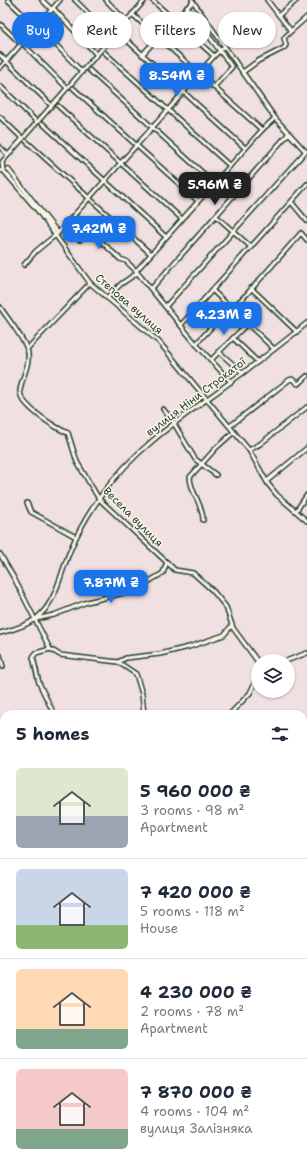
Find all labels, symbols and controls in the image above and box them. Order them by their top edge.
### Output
chip: Buy [12,12,64,48]
chip: Rent [72,12,132,48]
chip: Filters [140,12,210,48]
chip: New [218,12,276,48]
pin: 8.54M ₴ [140,63,214,97]
text: 8.54M ₴ [149,67,205,84]
pin: 5.96M ₴ [178,172,252,206]
text: 5.96M ₴ [188,176,242,193]
pin: 7.42M ₴ [62,216,136,250]
text: 7.42M ₴ [71,220,127,237]
street label: Степова вулиця [92,270,166,338]
pin: 4.23M ₴ [187,302,261,336]
text: 4.23M ₴ [196,306,252,323]
street label: вулиця Ніни Строкатої [143,354,250,440]
street label: Весела вулиця [100,484,166,550]
pin: 7.87M ₴ [74,570,148,604]
text: 7.87M ₴ [83,574,139,591]
map controls [251,654,295,698]
button: layers [251,654,295,698]
text: 5 homes [16,723,89,745]
icon: filters [269,723,291,745]
text: 5 960 000 ₴ [140,780,251,802]
icon: home [48,784,96,832]
text: 3 rooms · 98 m² [140,802,244,819]
text: Apartment [140,819,208,836]
text: 7 420 000 ₴ [140,881,251,903]
icon: home [48,885,96,933]
text: 5 rooms · 118 m² [140,903,245,920]
text: House [140,920,178,937]
text: 4 230 000 ₴ [140,981,252,1003]
icon: home [48,985,96,1033]
text: 2 rooms · 78 m² [140,1003,244,1020]
text: Apartment [140,1020,208,1037]
text: 7 870 000 ₴ [140,1081,252,1103]
icon: home [48,1085,96,1133]
text: 4 rooms · 104 m² [140,1103,249,1120]
text: вулиця Залізняка [140,1120,252,1137]

